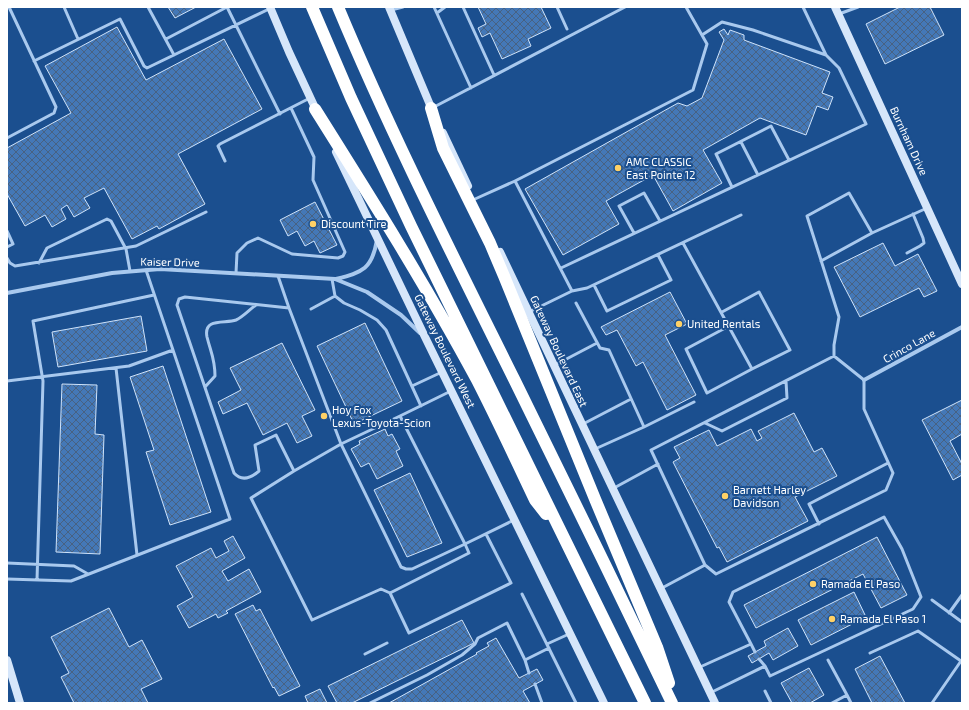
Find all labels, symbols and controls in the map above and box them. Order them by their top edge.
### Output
street label: Burnham Drive [888,104,931,177]
place label: AMC CLASSIC East Pointe 12 [626,155,695,181]
marker: AMC CLASSIC East Pointe 12 [613,163,623,173]
place label: Discount Tire [321,217,387,230]
marker: Discount Tire [308,219,318,229]
street label: Kaiser Drive [140,254,200,269]
street label: Gateway Boulevard West [412,292,479,410]
street label: Gateway Boulevard East [528,293,591,409]
place label: United Rentals [687,317,761,330]
marker: United Rentals [674,319,684,329]
street label: Crinco Lane [880,326,937,365]
place label: Hoy Fox Lexus-Toyota-Scion [332,403,431,429]
marker: Hoy Fox Lexus-Toyota-Scion [319,411,329,421]
place label: Barnett Harley Davidson [733,483,806,509]
marker: Barnett Harley Davidson [720,491,730,501]
place label: Ramada El Paso [821,577,900,590]
marker: Ramada El Paso [808,579,818,589]
place label: Ramada El Paso 1 [840,612,926,625]
marker: Ramada El Paso 1 [827,614,837,624]

